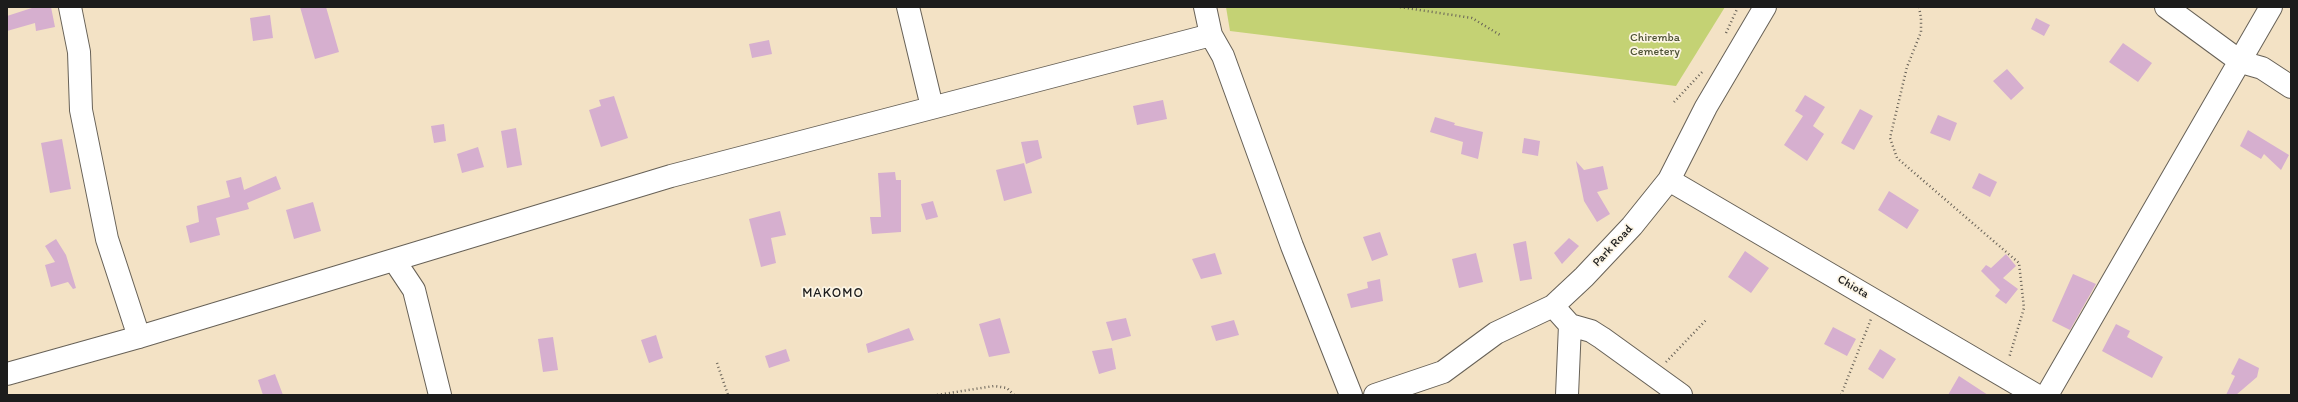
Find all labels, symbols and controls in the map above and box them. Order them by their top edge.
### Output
park label: Chiremba Cemetery [1630,31,1680,59]
street label: Park Road [1590,222,1636,270]
street label: Chiota [1835,272,1871,302]
district label: MAKOMO [802,286,864,302]

